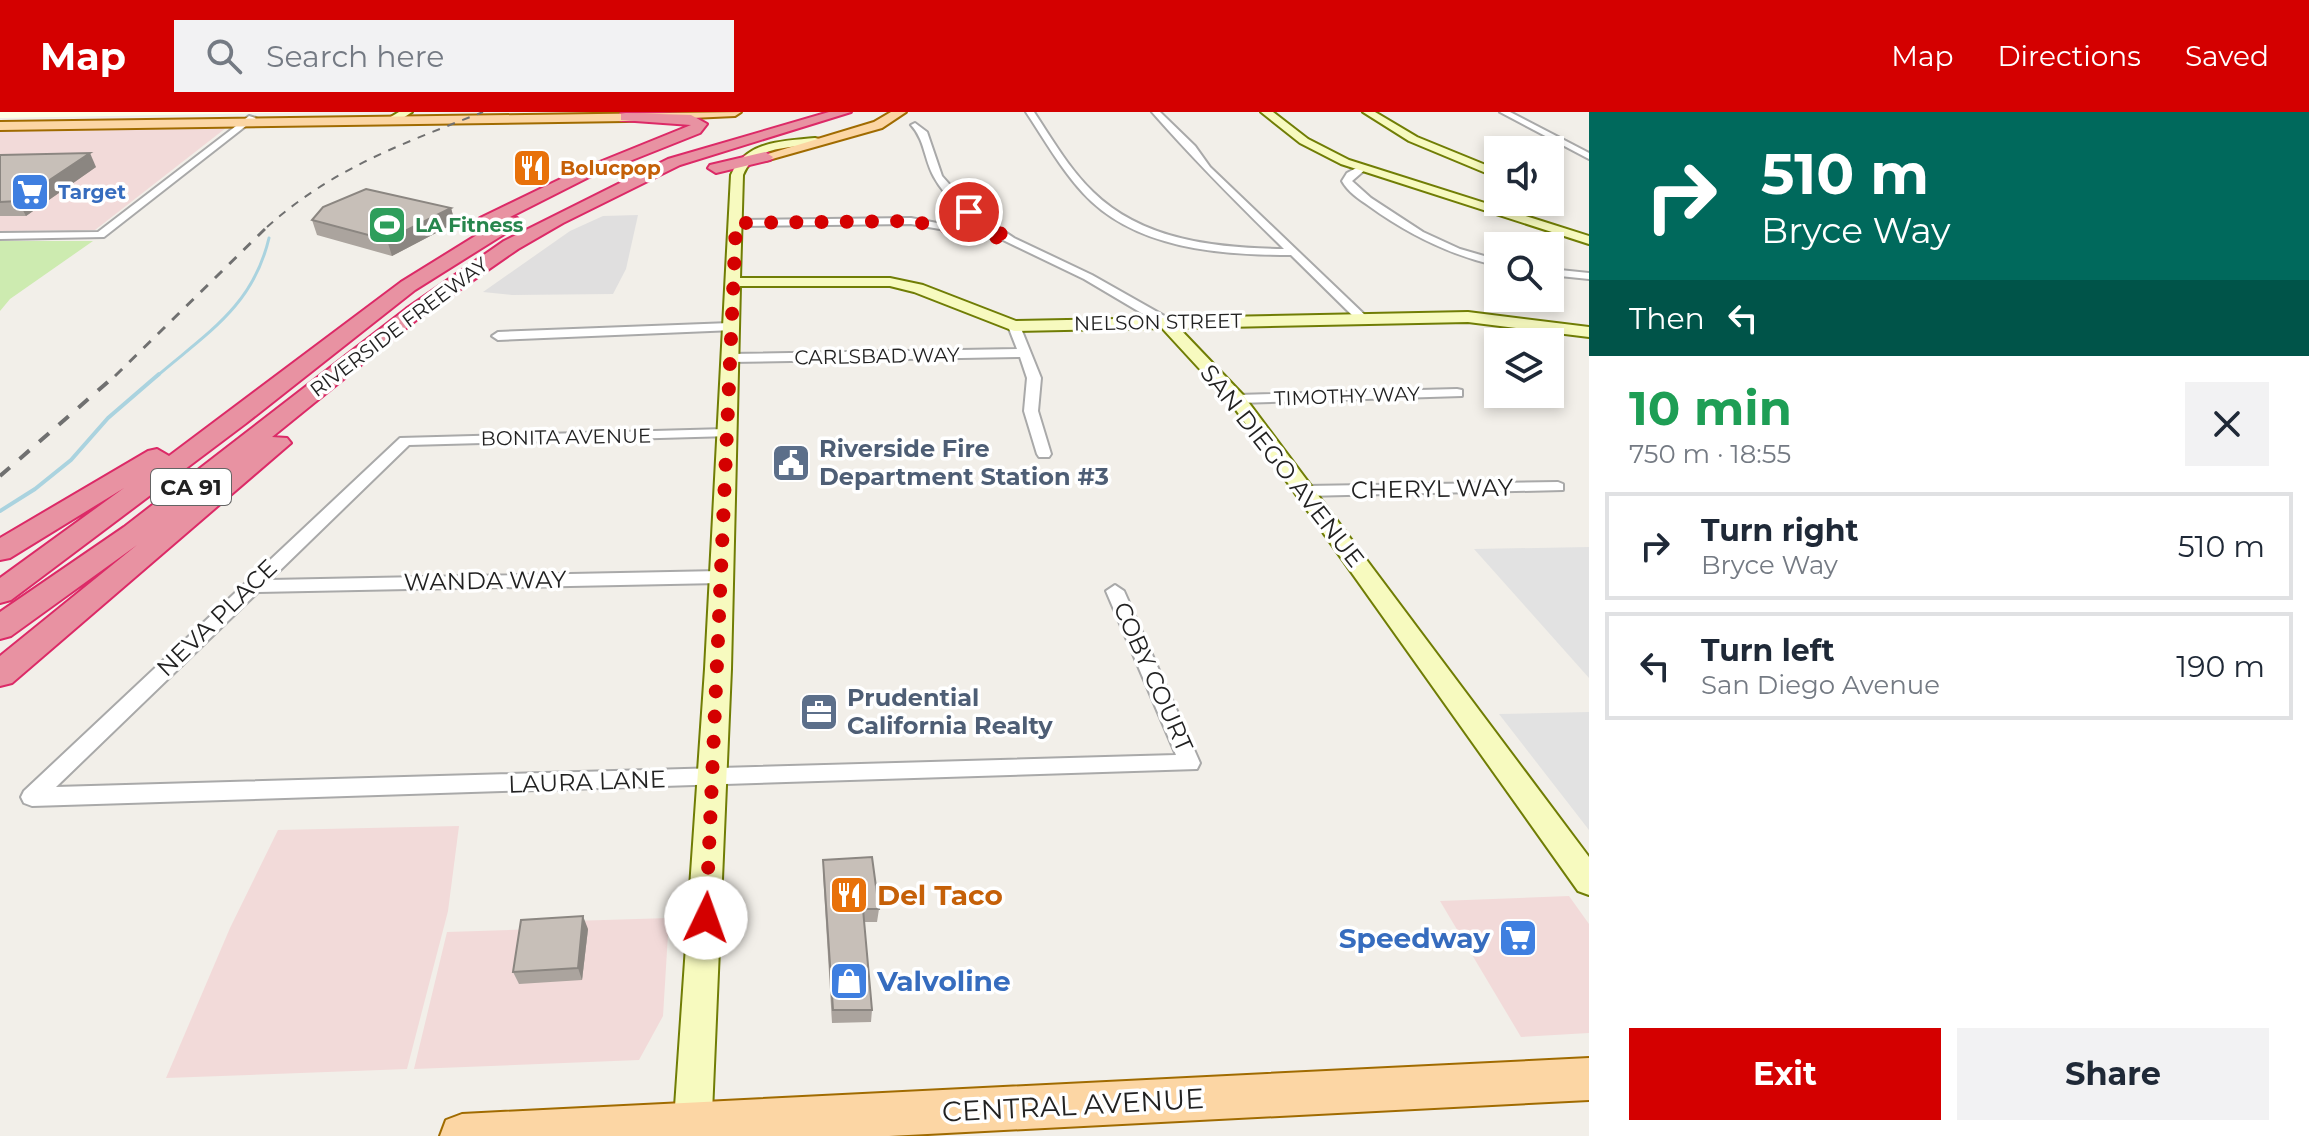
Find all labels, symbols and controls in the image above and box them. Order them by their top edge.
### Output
search box [174,20,734,92]
text: Map [40,33,126,80]
icon: search [202,34,246,78]
text: Search here [266,38,444,75]
text: Map [1891,39,1953,73]
text: Directions [1997,39,2141,73]
text: Saved [2185,39,2269,73]
map controls [1484,136,1564,408]
button: sound [1484,136,1564,216]
text: 510 m [1761,140,1929,208]
icon: right [1629,144,1733,248]
restaurant icon: Bolucpop [511,147,553,189]
place label: Bolucpop [560,156,661,180]
supermarket icon: Target [9,171,51,213]
pin [935,178,1003,246]
place label: Target [58,180,126,204]
icon: arrive [947,190,991,234]
sports icon: LA Fitness [366,204,408,246]
text: Bryce Way [1761,208,1951,252]
place label: LA Fitness [415,213,524,237]
button: search [1484,232,1564,312]
street label: RIVERSIDE FREEWAY [305,252,493,402]
icon: left [1721,296,1765,340]
text: Then [1629,300,1705,337]
street label: NELSON STREET [1074,309,1243,335]
button: layers [1484,328,1564,408]
street label: CARLSBAD WAY [794,343,960,369]
street label: SAN DIEGO AVENUE [1194,359,1371,573]
text: 10 min [1629,379,1792,437]
street label: TIMOTHY WAY [1274,381,1421,411]
button: close [2185,382,2269,466]
street label: BONITA AVENUE [480,424,652,450]
place label: Riverside Fire Department Station #3 [819,434,1109,491]
text: 750 m · 18:55 [1629,438,1791,470]
public building icon: Riverside Fire Department Station #3 [770,442,812,484]
road number: CA 91 [151,469,231,505]
street label: CHERYL WAY [1351,473,1514,504]
text: Turn right [1701,512,1858,549]
icon: right [1633,524,1677,568]
text: 510 m [2178,528,2265,565]
text: Bryce Way [1701,549,1838,581]
street label: NEVA PLACE [151,553,283,682]
street label: WANDA WAY [403,565,567,596]
street label: COBY COURT [1107,597,1200,756]
text: Turn left [1701,632,1834,669]
icon: left [1633,644,1677,688]
text: 190 m [2176,648,2265,685]
text: San Diego Avenue [1701,669,1940,701]
place label: Prudential California Realty [847,683,1053,740]
office icon: Prudential California Realty [798,691,840,733]
street label: LAURA LANE [508,764,666,799]
restaurant icon: Del Taco [828,874,870,916]
position arrow [664,876,748,960]
place label: Del Taco [877,878,1003,912]
supermarket icon: Speedway [1497,917,1539,959]
place label: Speedway [1339,921,1490,955]
shop icon: Valvoline [828,960,870,1002]
place label: Valvoline [876,964,1011,998]
button: Exit [1629,1028,1941,1120]
button: Share [1957,1028,2269,1120]
street label: CENTRAL AVENUE [941,1081,1205,1129]

